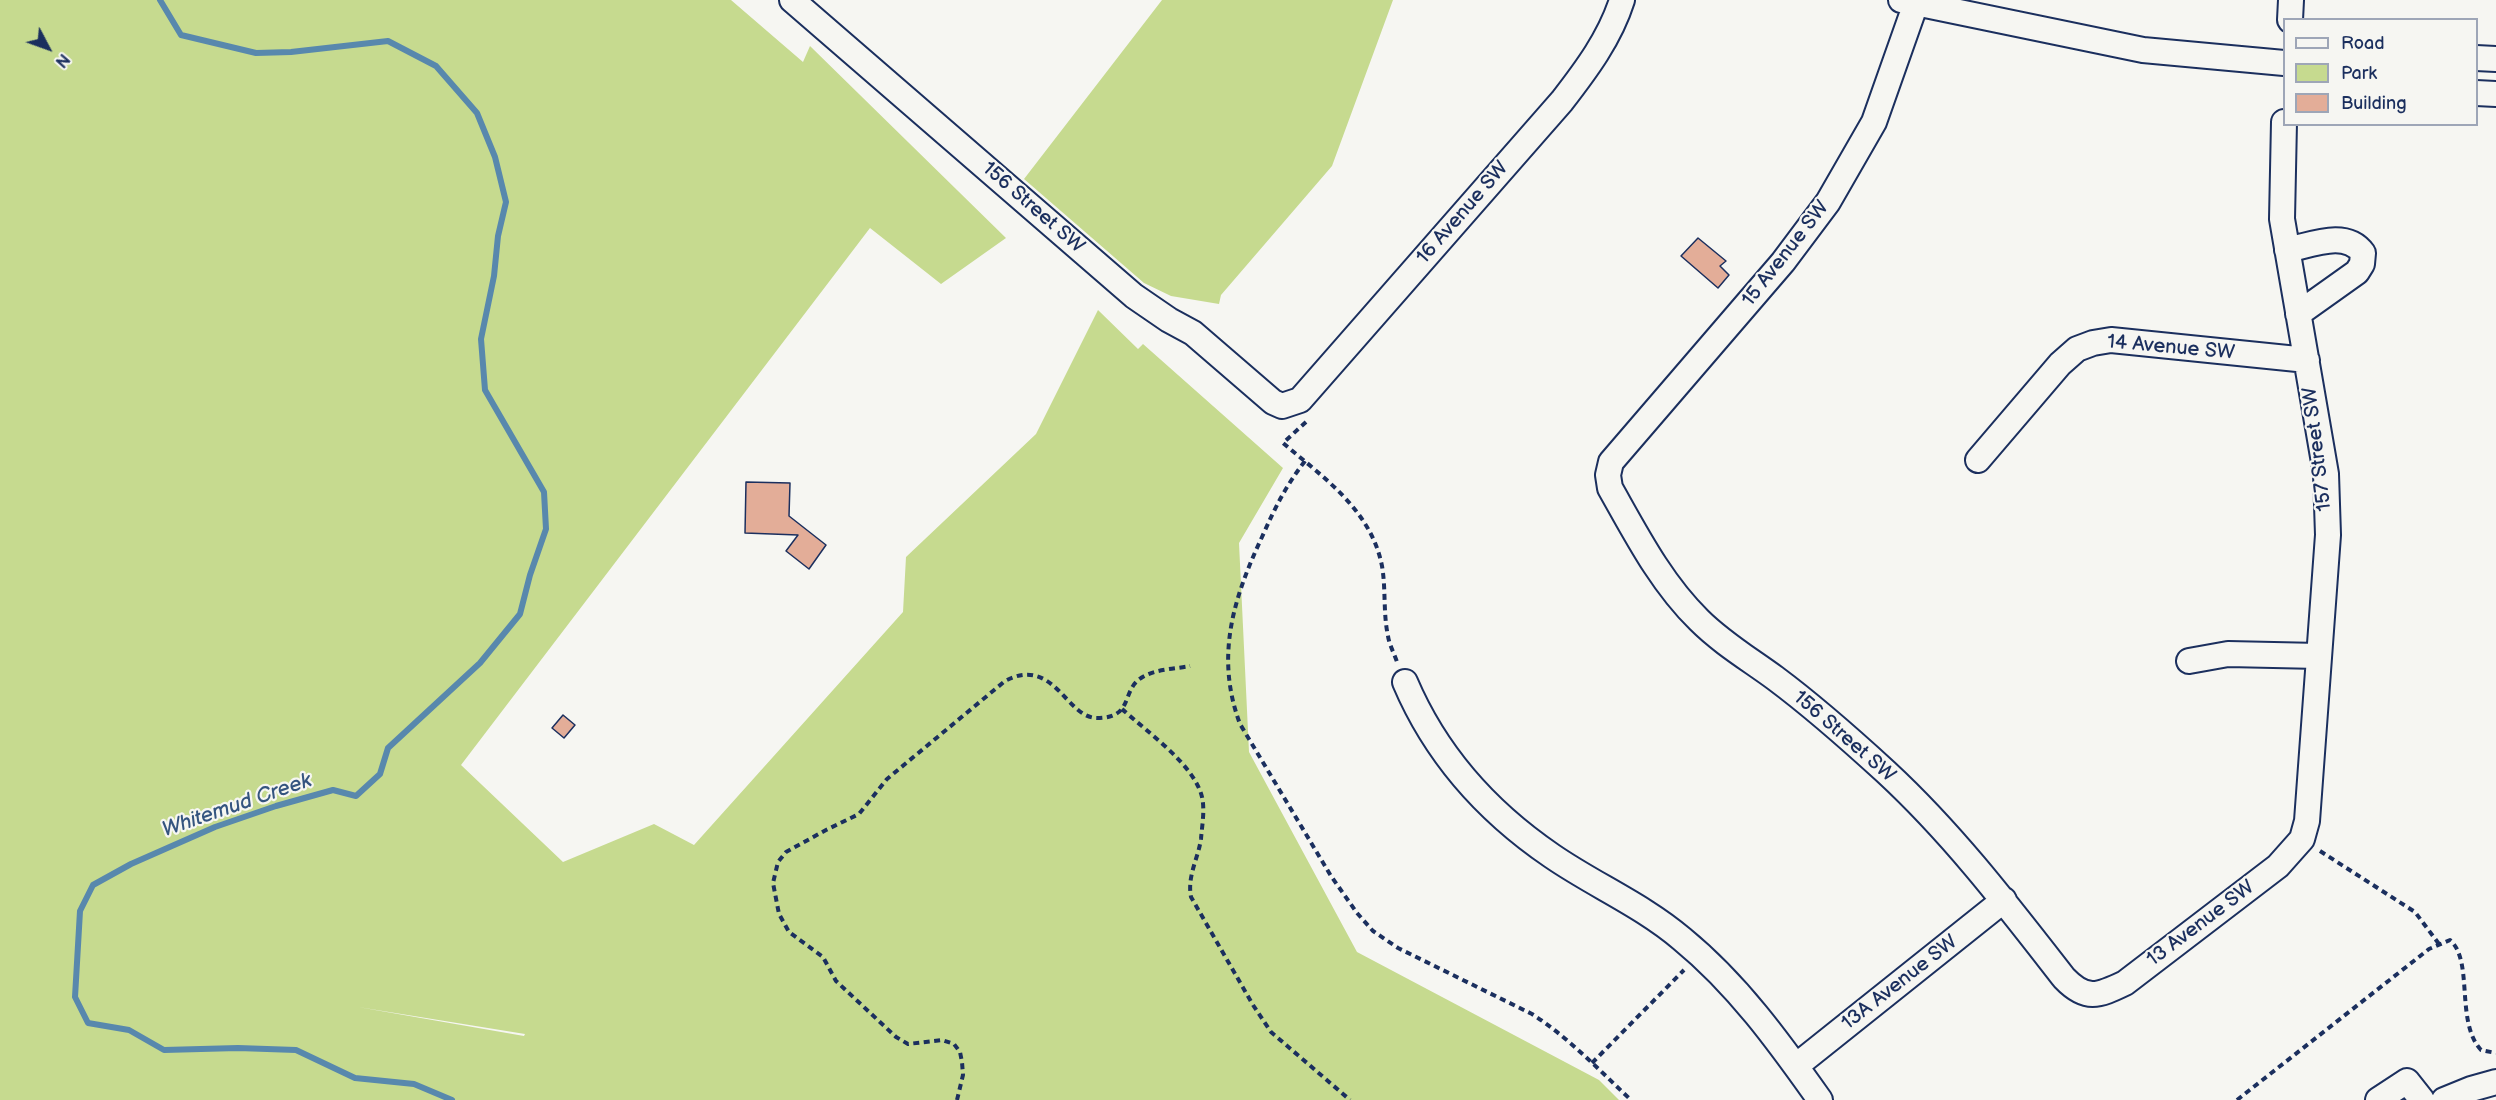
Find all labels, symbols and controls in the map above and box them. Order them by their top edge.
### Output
north arrow [18,18,78,78]
legend [2283,18,2478,126]
text: Road [2341,33,2385,54]
text: N [51,49,73,71]
text: Park [2341,63,2377,84]
text: Building [2341,93,2407,114]
street label: 156 Street SW [977,157,1089,259]
street label: 16 Avenue SW [1412,157,1514,269]
street label: 15 Avenue SW [1737,196,1835,312]
street label: 14 Avenue SW [2106,330,2236,366]
street label: 157 Street SW [2298,385,2338,513]
street label: 156 Street SW [1788,686,1900,788]
water label: Whitemud Creek [159,769,315,843]
street label: 13 Avenue SW [2143,876,2259,972]
street label: 13A Avenue SW [1837,930,1963,1036]

